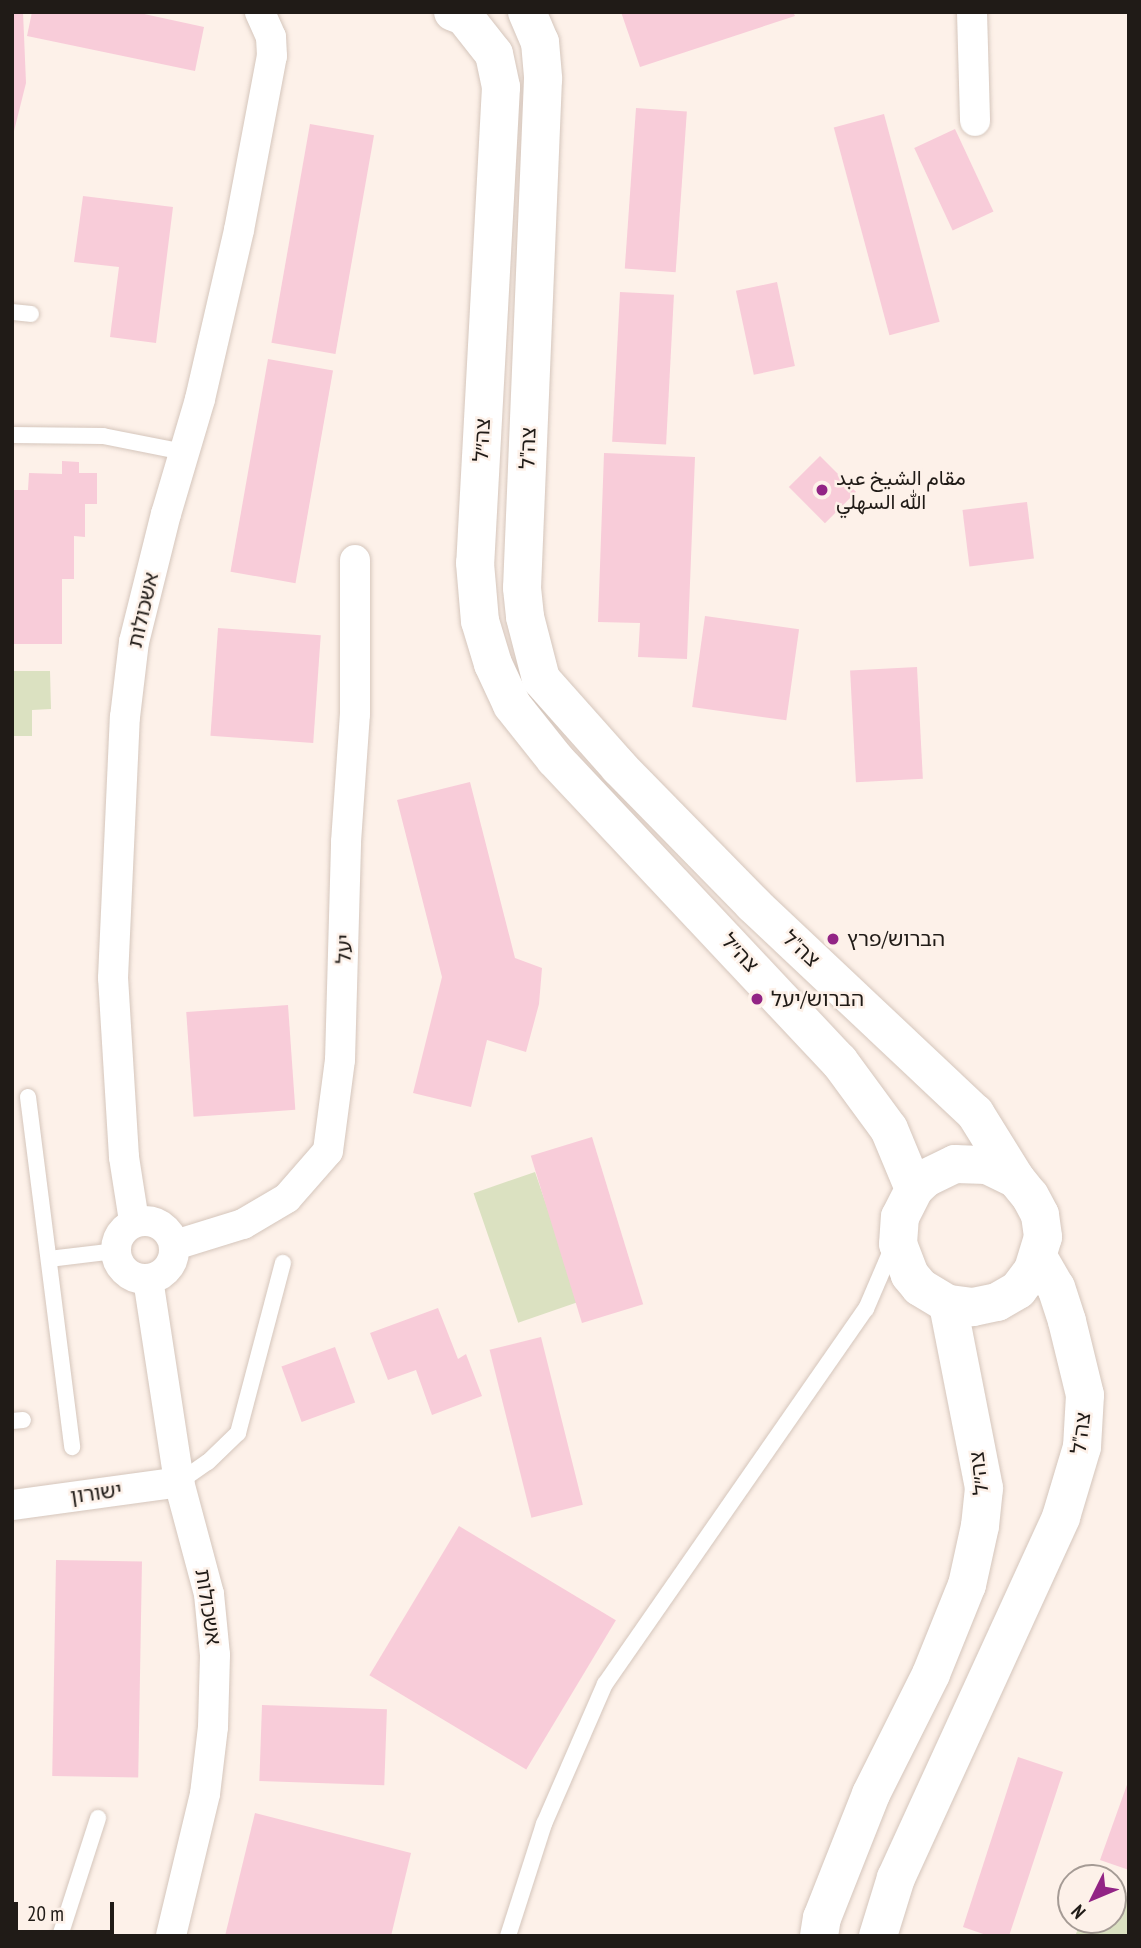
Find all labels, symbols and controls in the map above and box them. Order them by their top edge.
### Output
street label: צה״ל [468,418,496,462]
street label: צה"ל [515,427,541,469]
place label: مقام الشيخ عبد الله السهلي [836,465,966,515]
marker: مقام الشيخ عبد الله السهلي [814,482,830,498]
street label: אשכולות [122,570,164,650]
street label: צה"ל [777,926,825,972]
place label: הברוש/פרץ [847,926,945,952]
street label: צה״ל [716,929,764,977]
marker: הברוש/פרץ [825,931,841,947]
street label: יעל [331,934,357,964]
place label: הברוש/יעל [771,986,864,1012]
marker: הברוש/יעל [749,991,765,1007]
street label: צה"ל [1066,1411,1096,1455]
street label: צה״ל [964,1450,994,1496]
street label: ישורון [69,1477,123,1509]
street label: אשכולות [190,1567,226,1647]
north arrow [1057,1864,1127,1934]
scale bar [18,1888,117,1932]
text: 20 m [27,1900,64,1927]
text: N [1066,1900,1090,1924]

